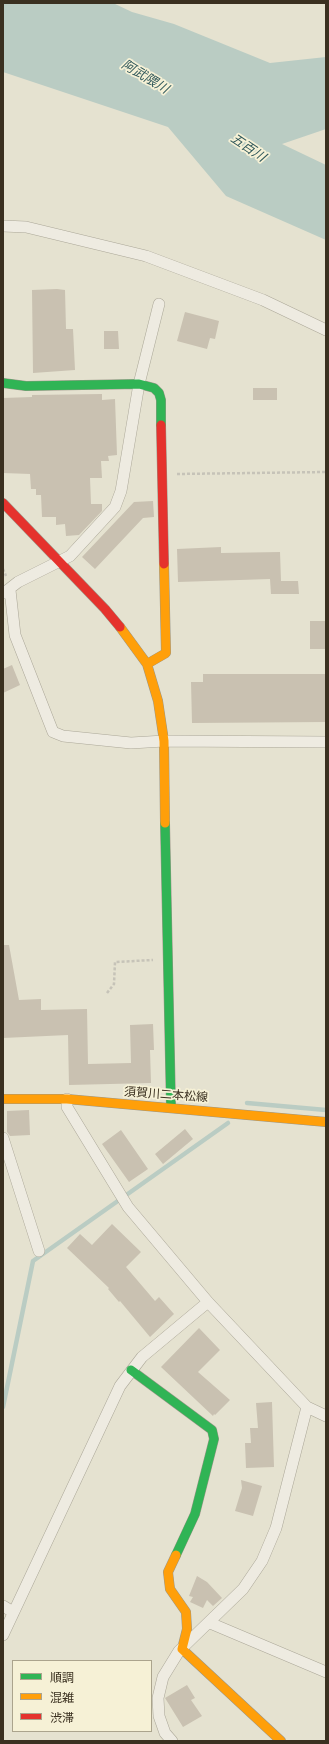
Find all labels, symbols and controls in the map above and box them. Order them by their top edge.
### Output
water label: 阿武隈川 [119,57,171,97]
water label: 五百川 [227,131,269,165]
street label: 須賀川二本松線 [124,1085,208,1105]
legend [12,1660,152,1732]
text: 順調 [50,1670,74,1685]
text: 混雑 [50,1690,74,1705]
text: 渋滞 [50,1710,74,1725]

